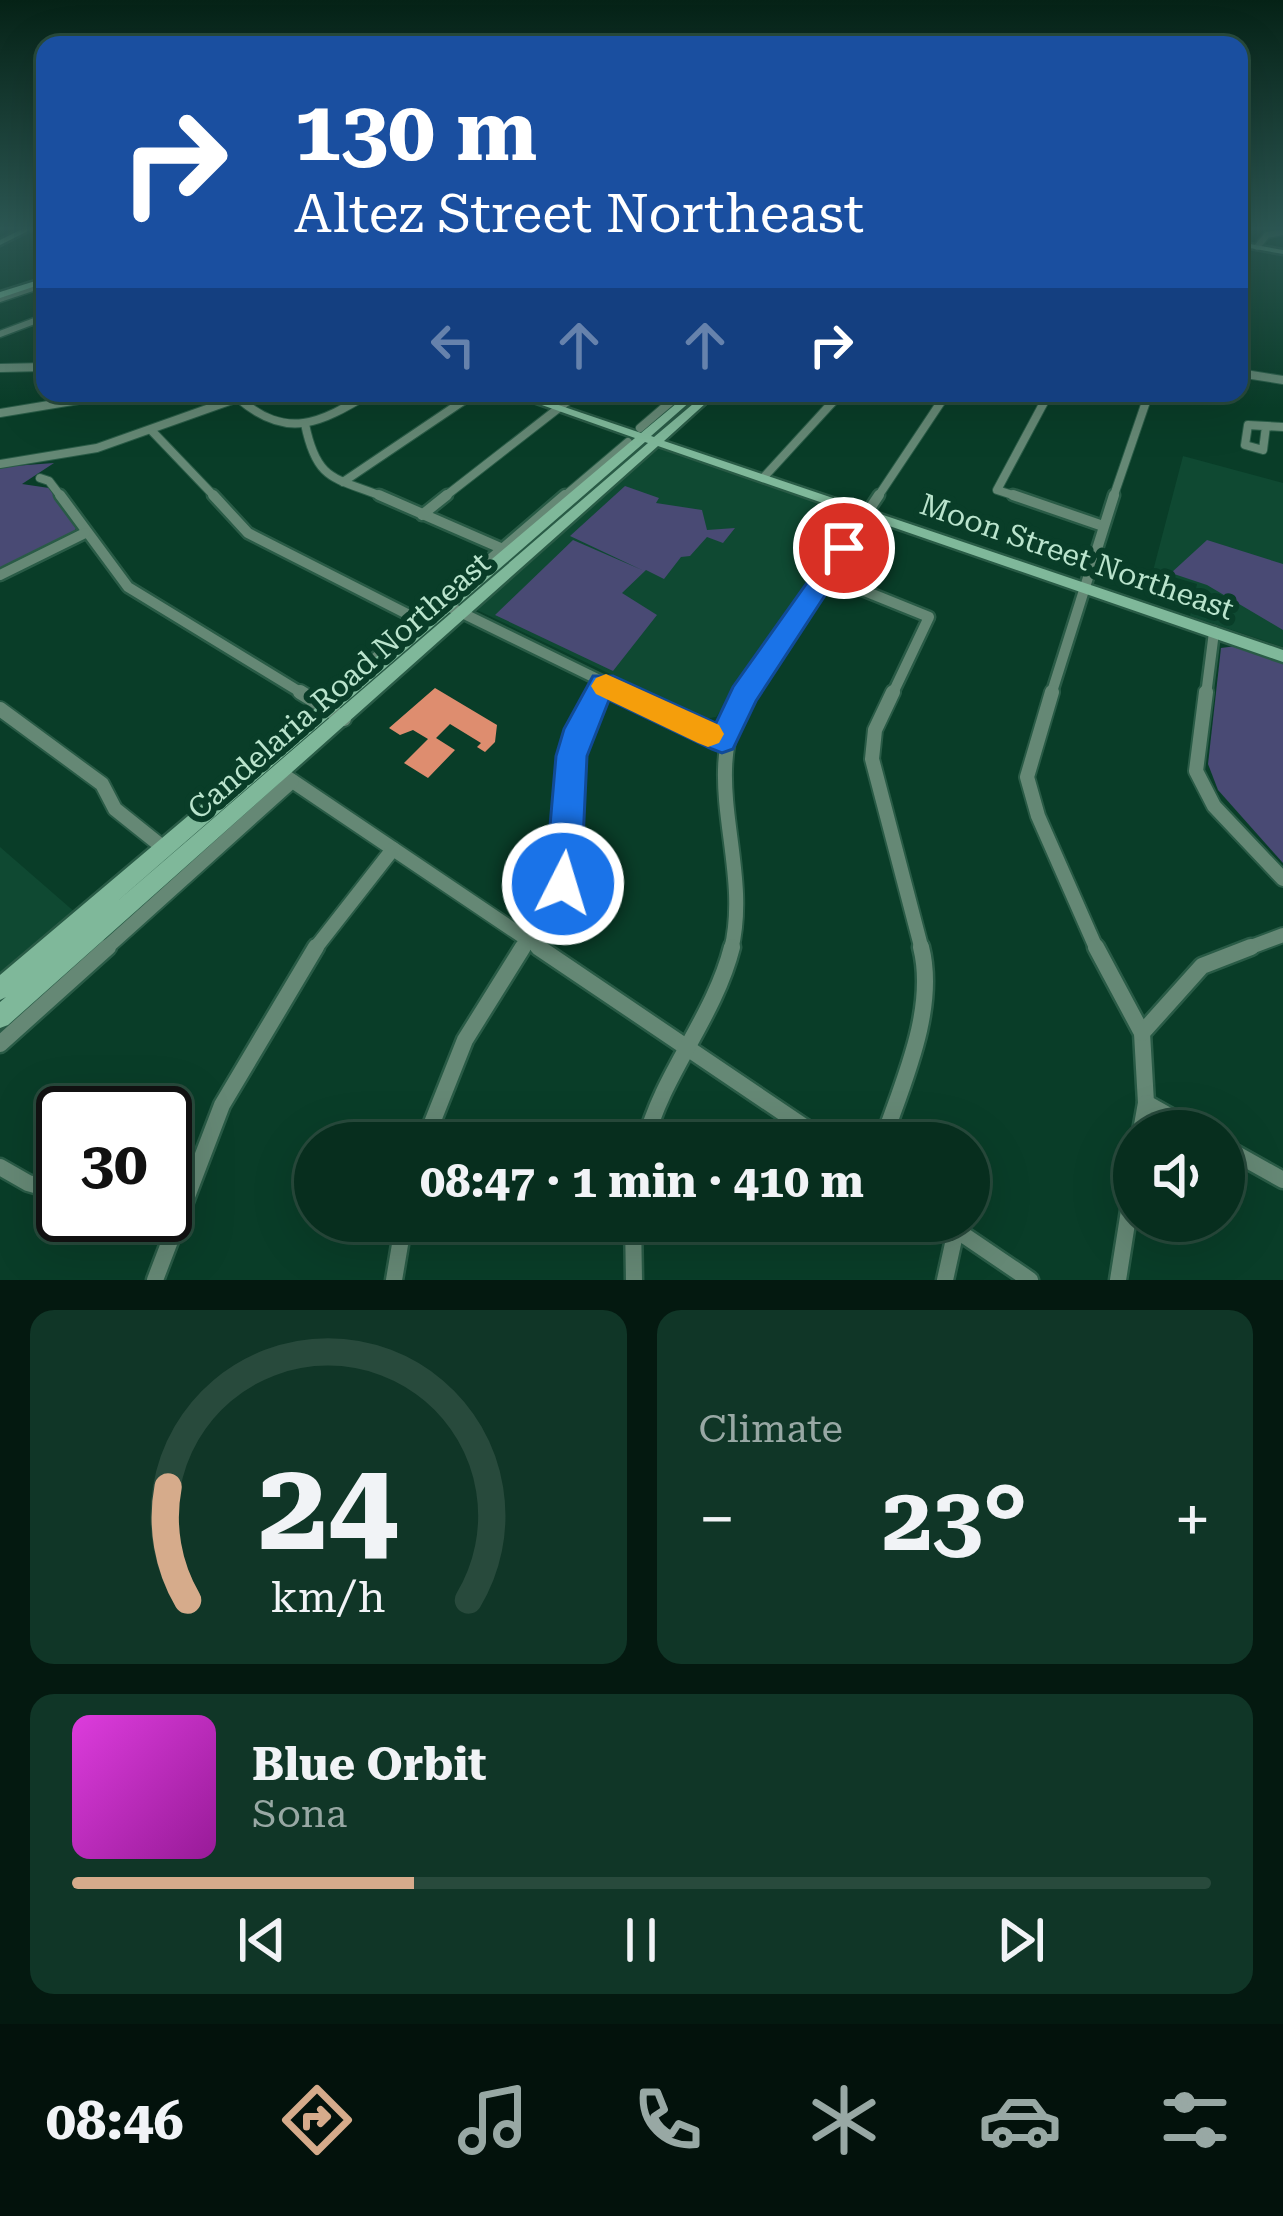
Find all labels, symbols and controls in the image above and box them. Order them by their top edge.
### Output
text: 130 m [294,82,537,180]
icon: right [96,84,252,240]
text: Altez Street Northeast [294,182,864,245]
icon: left [420,312,486,378]
icon: ahead [546,312,612,378]
icon: ahead [672,312,738,378]
icon: right [798,312,864,378]
street label: Moon Street Northeast [916,486,1238,627]
pin [793,497,895,599]
icon: arrive [811,515,877,581]
street label: Candelaria Road Northeast [181,545,497,826]
position arrow [500,821,626,947]
speed limit sign: 30 [36,1086,192,1242]
map controls [1113,1110,1245,1242]
button: sound [1113,1110,1245,1242]
text: 08:47 · 1 min · 410 m [420,1155,864,1208]
text: Climate [699,1406,843,1452]
text: 24 [258,1433,398,1579]
text: 23° [882,1467,1028,1572]
text: − [699,1481,735,1558]
text: + [1174,1481,1211,1558]
text: km/h [271,1572,386,1622]
text: Blue Orbit [252,1738,487,1791]
text: Sona [252,1791,347,1837]
icon: previous [229,1907,295,1973]
icon: pause [608,1907,674,1973]
icon: next [988,1907,1054,1973]
icon: directions [275,2078,359,2162]
icon: music [451,2078,535,2162]
icon: phone [626,2078,710,2162]
icon: climate [802,2078,886,2162]
icon: car [978,2078,1062,2162]
icon: filters [1153,2078,1237,2162]
text: 08:46 [46,2089,184,2152]

